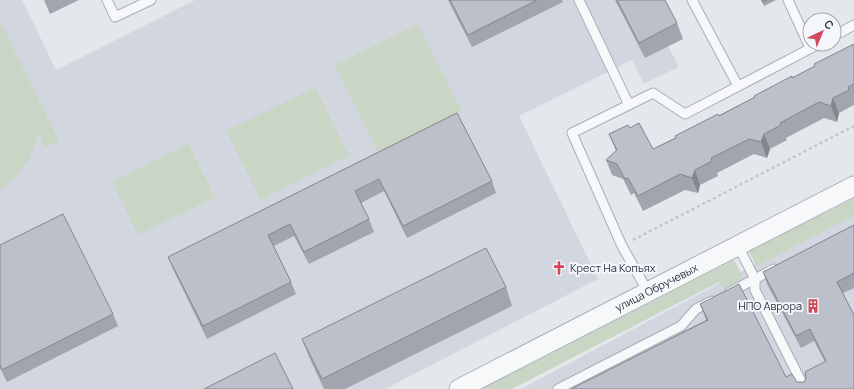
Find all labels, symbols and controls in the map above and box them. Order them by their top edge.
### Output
north arrow [802,12,842,52]
text: С [821,16,837,33]
street label: улица Обручевых [612,259,700,315]
church icon: Крест На Копьях [551,260,567,276]
place label: Крест На Копьях [570,260,656,275]
place label: НПО Аврора [738,298,802,313]
building icon: НПО Аврора [805,298,821,314]

